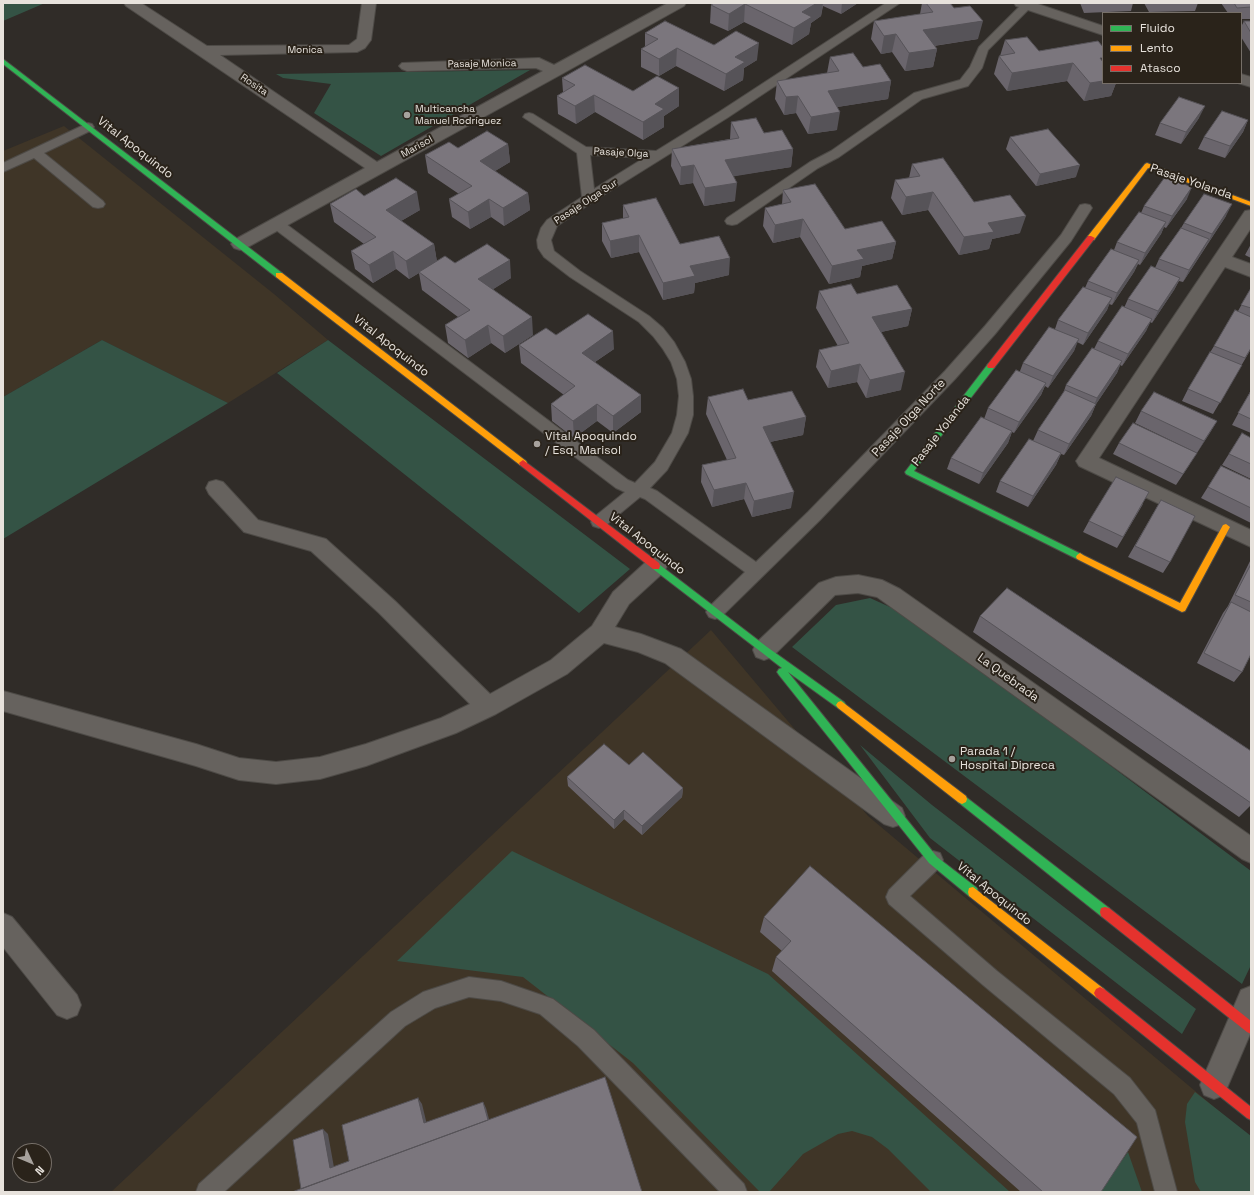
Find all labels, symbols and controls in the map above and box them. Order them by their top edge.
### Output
legend [1102,12,1242,84]
text: Fluido [1140,20,1175,36]
text: Lento [1140,40,1174,56]
street label: Monica [287,44,323,56]
street label: Pasaje Monica [448,57,516,71]
text: Atasco [1140,60,1181,76]
street label: Rosita [238,71,270,99]
place label: Multicancha Manuel Rodríguez [415,103,501,126]
marker: Multicancha Manuel Rodríguez [402,110,412,120]
street label: Vital Apoquindo [94,114,176,182]
street label: Marisol [399,133,435,161]
street label: Pasaje Olga [593,146,649,160]
street label: Pasaje Yolanda [1148,161,1234,203]
street label: Pasaje Olga Sur [552,177,620,227]
street label: Vital Apoquindo [350,312,432,380]
street label: Pasaje Olga Norte [869,376,949,460]
street label: Pasaje Yolanda [909,393,973,469]
place label: Vital Apoquindo / Esq. Marisol [545,430,637,458]
marker: Vital Apoquindo / Esq. Marisol [532,439,542,449]
street label: Vital Apoquindo [606,510,688,578]
street label: La Quebrada [974,651,1042,705]
place label: Parada 1 / Hospital Dipreca [960,745,1055,773]
marker: Parada 1 / Hospital Dipreca [947,754,957,764]
street label: Vital Apoquindo [954,859,1034,929]
north arrow [12,1143,52,1183]
text: N [32,1163,48,1178]

